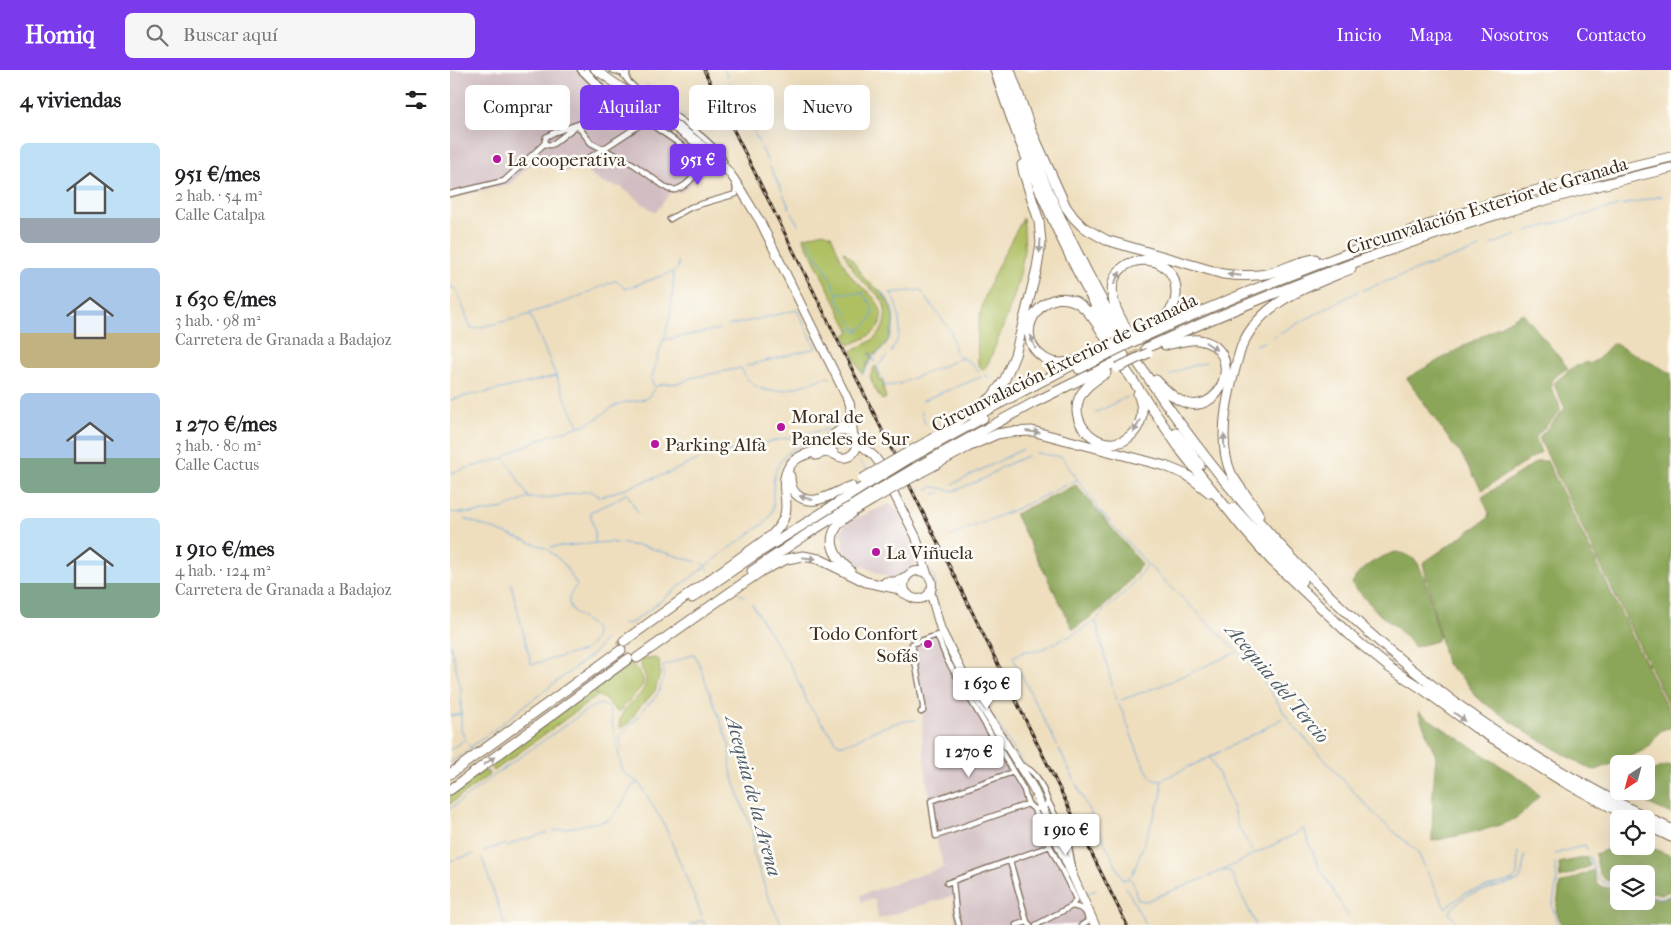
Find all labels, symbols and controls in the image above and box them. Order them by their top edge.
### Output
search box [125,13,475,58]
text: Homiq [25,21,95,49]
icon: search [143,21,171,49]
text: Buscar aquí [183,24,278,46]
text: Inicio [1337,25,1382,46]
text: Mapa [1410,25,1452,46]
text: Nosotros [1480,25,1548,46]
text: Contacto [1576,25,1646,46]
chip: Comprar [465,85,570,130]
chip: Alquilar [580,85,679,130]
chip: Filtros [689,85,774,130]
chip: Nuevo [784,85,870,130]
icon: filters [402,86,430,114]
text: 4 viviendas [20,88,121,112]
pin: 951 € [663,144,733,186]
place label: La cooperativa [507,149,626,171]
text: 951 € [681,150,715,169]
marker: La cooperativa [491,153,503,165]
street label: Circunvalación Exterior de Granada [1344,153,1631,259]
text: 951 €/mes [175,162,260,186]
icon: home [60,163,120,223]
text: 2 hab. · 54 m² [175,186,262,205]
text: Calle Catalpa [175,205,265,224]
one-way arrow [1036,238,1044,254]
one-way arrow [1113,271,1121,285]
one-way arrow [1226,271,1242,279]
text: 1 630 €/mes [175,287,276,311]
icon: home [60,288,120,348]
street label: Circunvalación Exterior de Granada [928,289,1201,437]
text: 3 hab. · 98 m² [175,311,261,330]
text: Carretera de Granada a Badajoz [175,330,392,349]
one-way arrow [1029,334,1037,349]
one-way arrow [1204,341,1218,351]
place label: Moral de Paneles de Sur [791,406,910,450]
text: 1 270 €/mes [175,412,277,436]
icon: home [60,413,120,473]
one-way arrow [1133,418,1141,433]
marker: Moral de Paneles de Sur [775,421,787,433]
one-way arrow [1025,428,1041,436]
one-way arrow [1219,433,1227,449]
place label: Parking Alfa [665,434,766,456]
text: 3 hab. · 80 m² [175,436,261,455]
marker: Parking Alfa [649,438,661,450]
text: Calle Cactus [175,455,259,474]
one-way arrow [798,494,814,502]
text: 1 910 €/mes [175,537,275,561]
icon: home [60,538,120,598]
place label: La Viñuela [886,542,973,564]
marker: La Viñuela [870,546,882,558]
one-way arrow [801,554,817,562]
text: 4 hab. · 124 m² [175,561,270,580]
text: Carretera de Granada a Badajoz [175,580,392,599]
water label: Acequia del Tercio [1219,617,1334,748]
place label: Todo Confort Sofás [810,623,918,667]
marker: Todo Confort Sofás [922,638,934,650]
pin: 1 630 € [941,668,1033,710]
text: 1 630 € [964,674,1010,693]
water label: Acequia de la Arena [720,710,786,879]
one-way arrow [1454,711,1467,721]
pin: 1 270 € [923,736,1015,778]
text: 1 270 € [946,742,992,761]
north arrow [1610,755,1655,800]
map controls [1610,755,1655,910]
one-way arrow [482,756,496,766]
button: locate [1610,810,1655,855]
pin: 1 910 € [1020,814,1112,856]
text: 1 910 € [1044,820,1088,839]
button: layers [1610,865,1655,910]

